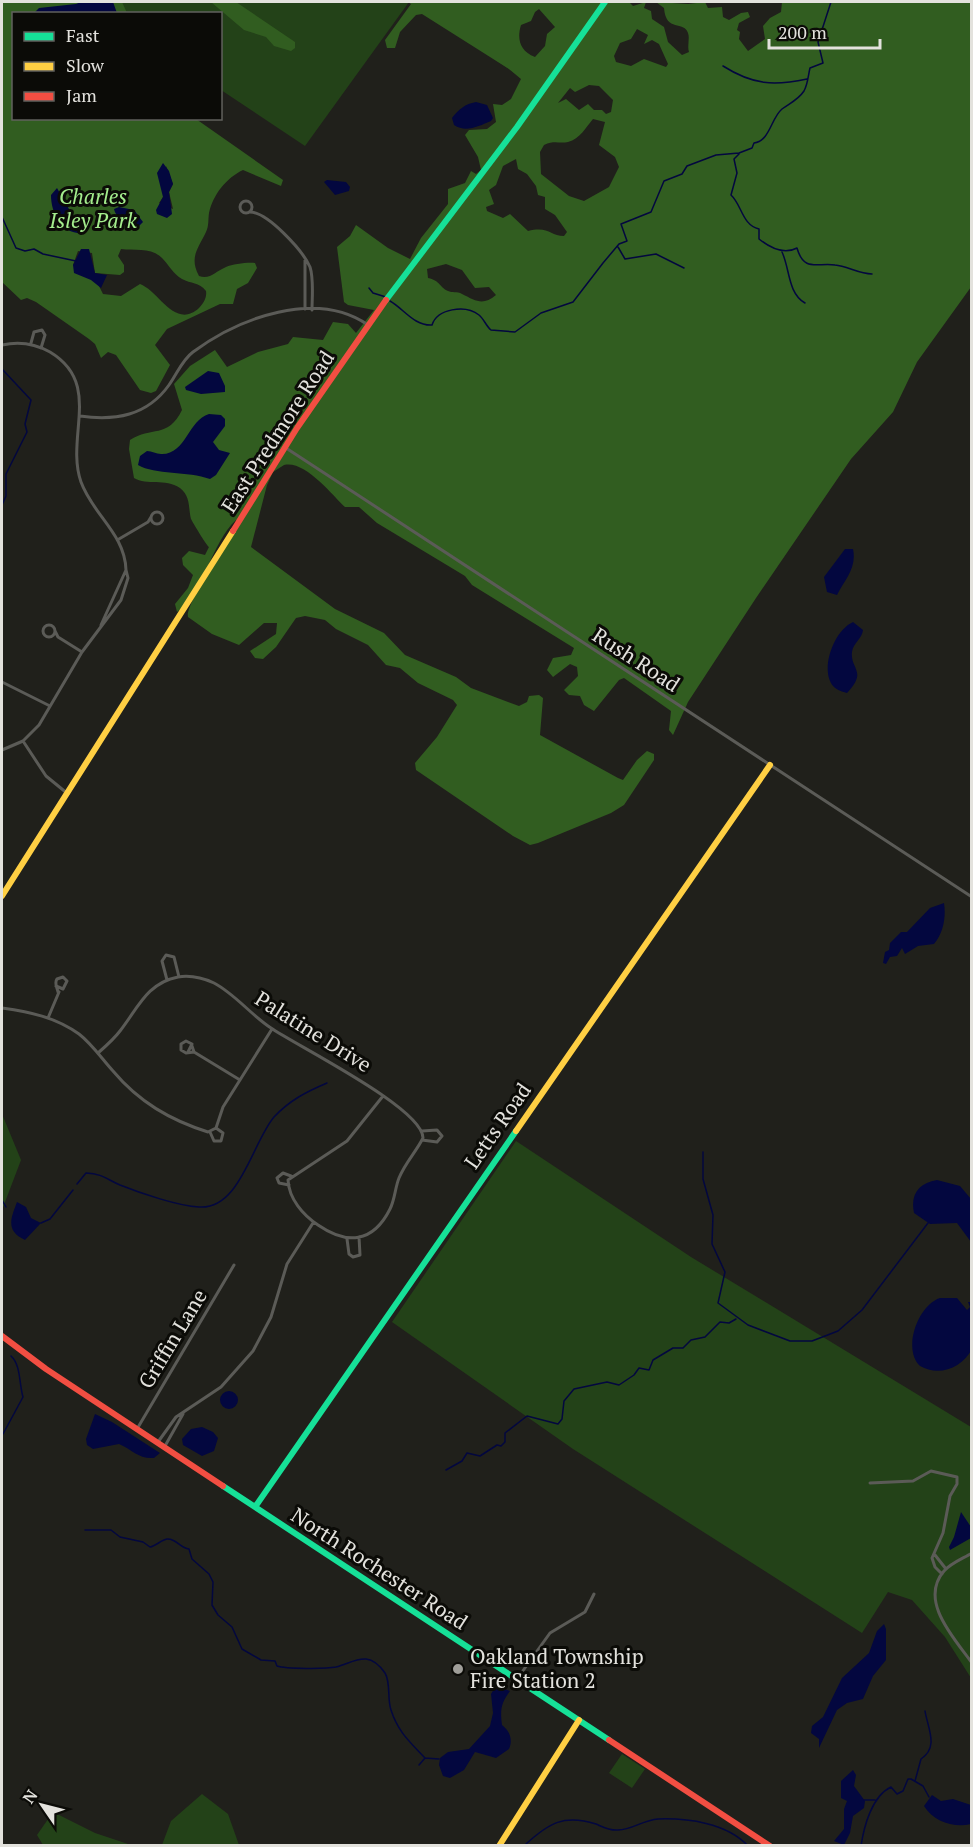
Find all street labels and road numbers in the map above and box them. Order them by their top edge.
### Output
street label: East Predmore Road [214,345,340,518]
street label: Rush Road [587,621,686,698]
street label: Palatine Drive [250,984,377,1078]
street label: Letts Road [457,1077,537,1174]
street label: Griffin Lane [131,1284,213,1393]
street label: North Rochester Road [286,1501,473,1636]

